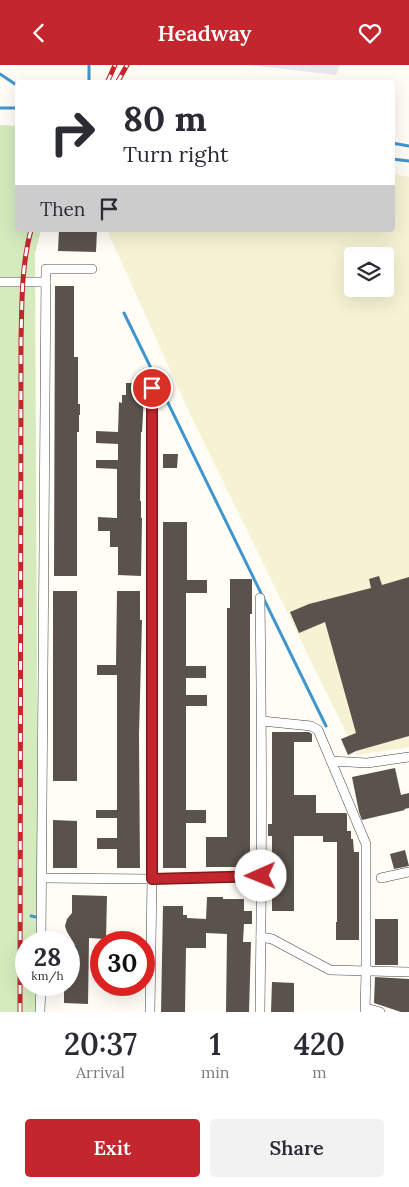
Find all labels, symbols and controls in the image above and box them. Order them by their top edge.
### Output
icon: back [25,19,53,47]
text: Headway [157,19,252,47]
icon: heart [356,19,384,47]
text: 80 m [123,96,207,141]
icon: right [40,100,105,165]
text: Turn right [123,140,228,168]
icon: arrive [95,195,123,223]
text: Then [40,197,85,221]
map controls [344,247,394,297]
button: layers [344,247,394,297]
pin [131,367,173,409]
icon: arrive [138,374,166,402]
position arrow [234,849,286,901]
speed limit sign: 30 [90,931,155,996]
text: 28 [34,941,61,973]
text: km/h [31,968,64,983]
text: 20:37 [64,1025,137,1063]
text: 1 [209,1025,221,1063]
text: 420 [294,1025,345,1063]
text: Arrival [76,1062,125,1082]
text: min [201,1062,230,1082]
text: m [312,1062,326,1082]
button: Exit [25,1119,200,1177]
button: Share [210,1119,384,1177]

